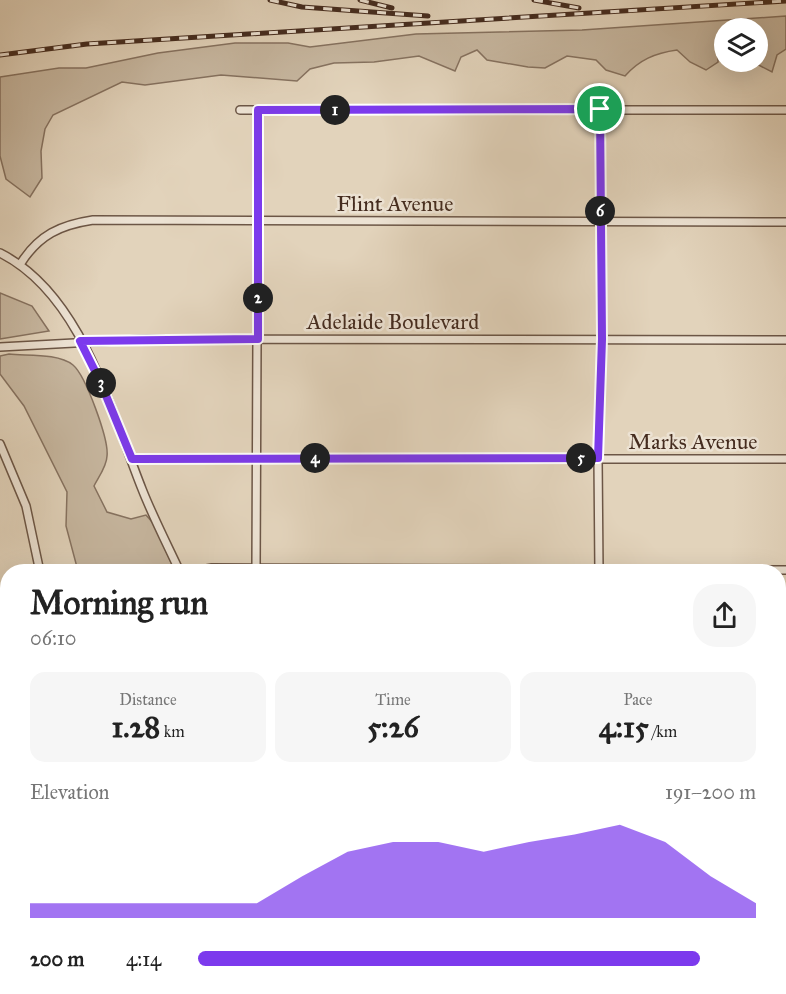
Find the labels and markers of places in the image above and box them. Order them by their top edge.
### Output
pin [574,83,625,134]
pin: 1 [320,95,350,125]
pin: 6 [585,196,615,226]
pin: 2 [243,283,273,313]
pin: 3 [86,368,116,398]
pin: 4 [300,443,330,473]
pin: 5 [566,443,596,473]

